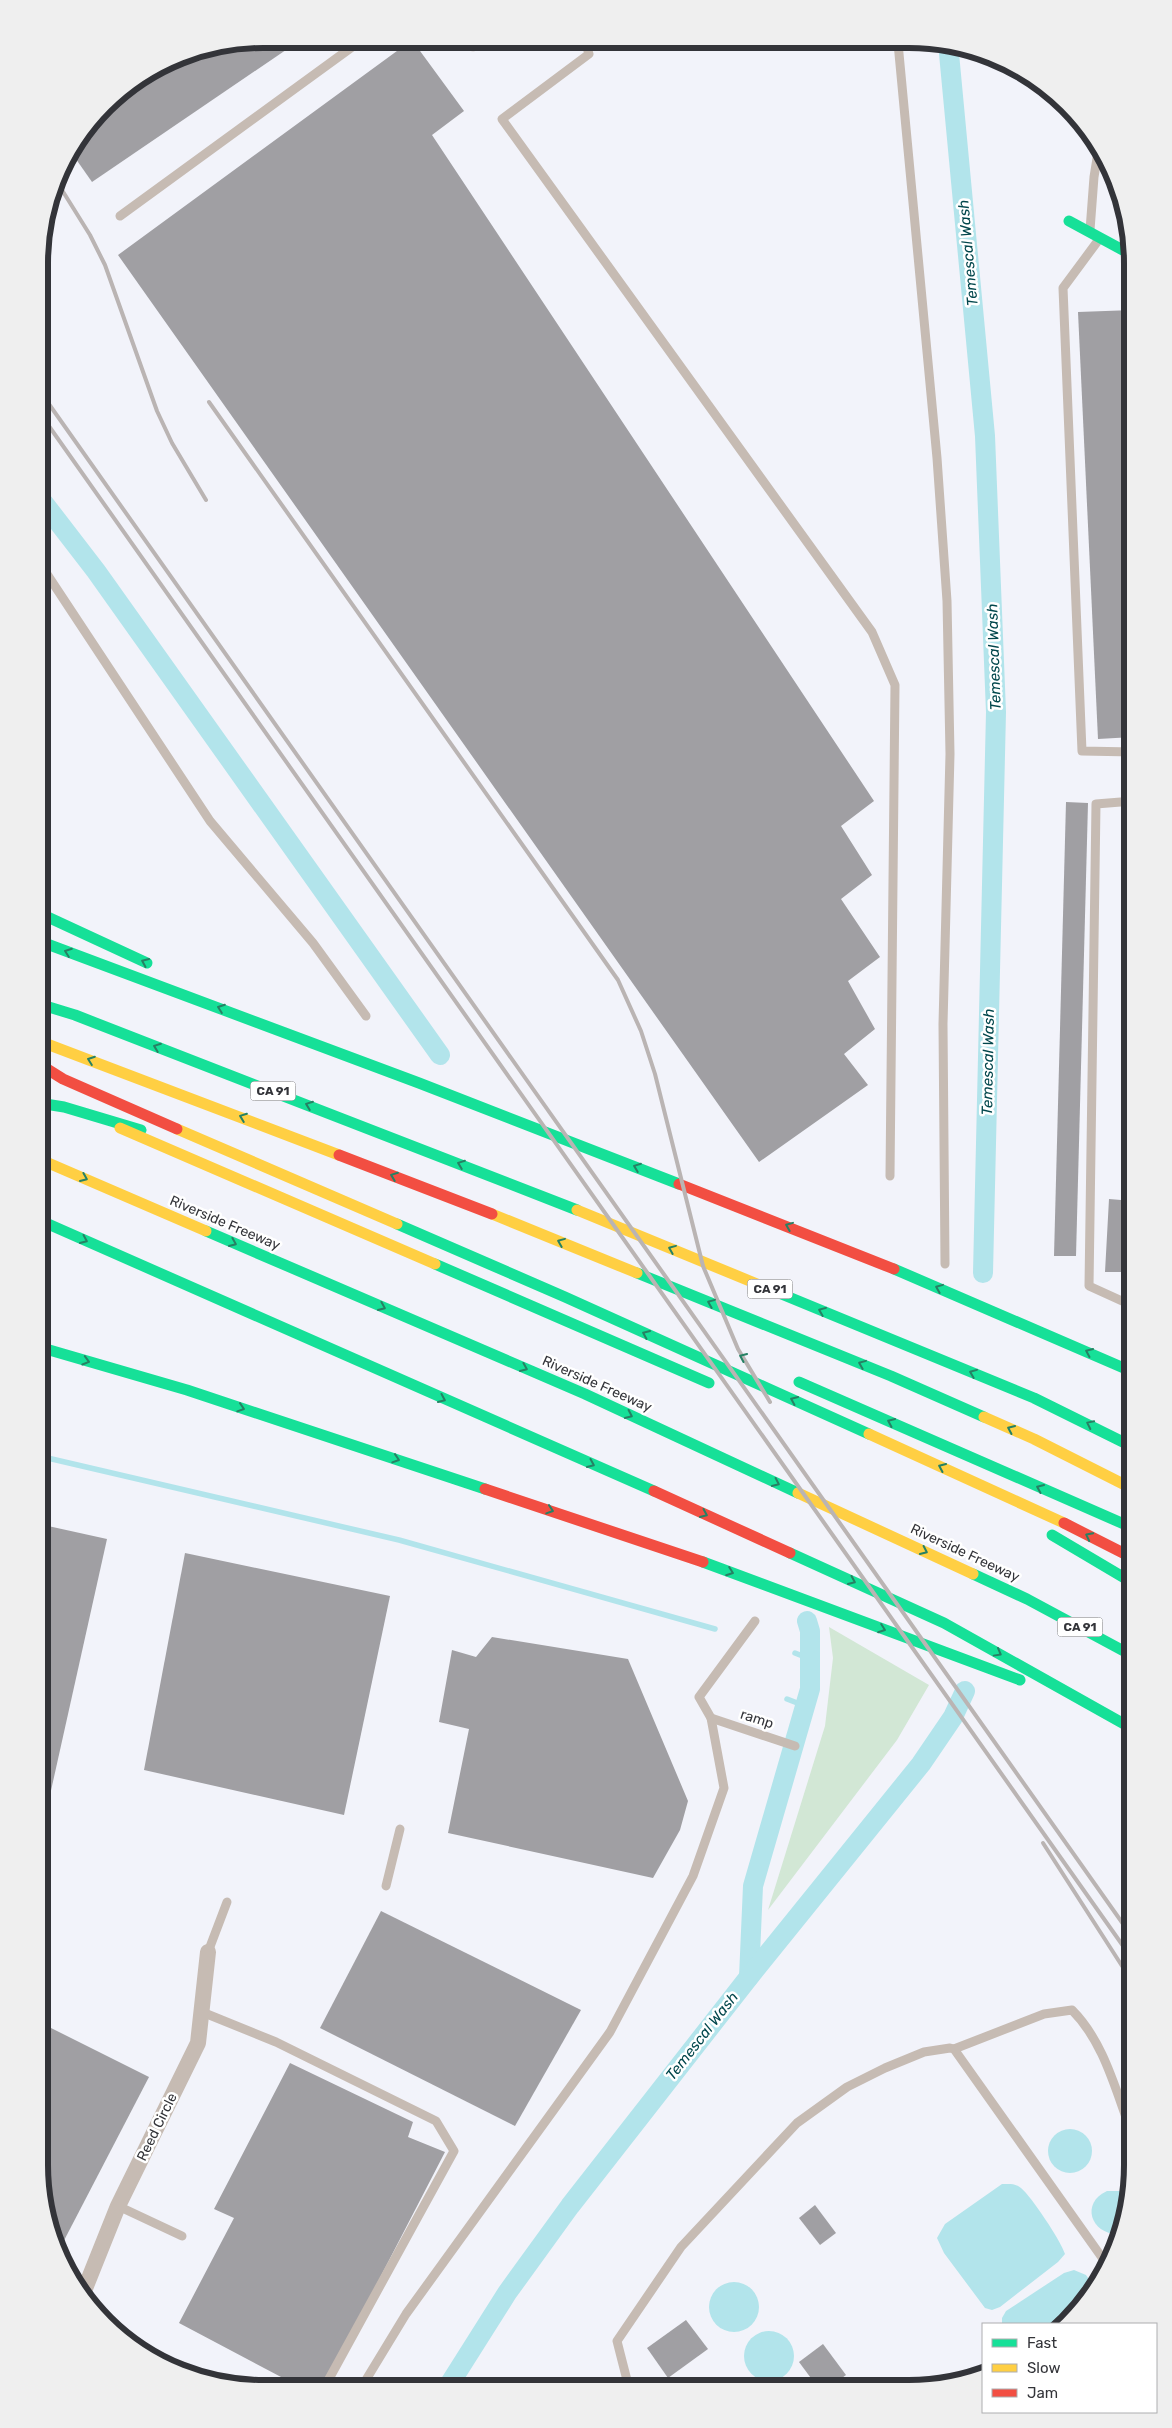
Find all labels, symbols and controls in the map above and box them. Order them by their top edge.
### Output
water label: Temescal Wash [954,199,982,307]
water label: Temescal Wash [983,603,1005,711]
one-way arrow [64,948,73,958]
one-way arrow [141,958,150,969]
one-way arrow [217,1004,226,1014]
water label: Temescal Wash [978,1008,998,1116]
one-way arrow [154,1043,162,1053]
one-way arrow [87,1056,95,1066]
road number: CA 91 [250,1082,296,1100]
one-way arrow [305,1101,314,1111]
one-way arrow [239,1113,248,1123]
one-way arrow [457,1160,465,1170]
one-way arrow [634,1163,642,1173]
one-way arrow [79,1172,88,1183]
one-way arrow [390,1172,399,1182]
street label: Riverside Freeway [167,1192,283,1254]
one-way arrow [785,1222,794,1233]
one-way arrow [79,1234,88,1245]
one-way arrow [228,1236,237,1247]
one-way arrow [557,1238,565,1248]
one-way arrow [668,1245,677,1256]
road number: CA 91 [748,1280,792,1298]
one-way arrow [935,1283,944,1294]
one-way arrow [707,1299,716,1309]
one-way arrow [377,1300,386,1311]
one-way arrow [818,1307,827,1317]
one-way arrow [642,1329,651,1340]
one-way arrow [1085,1347,1094,1358]
street label: Riverside Freeway [540,1352,655,1416]
one-way arrow [739,1353,748,1364]
one-way arrow [81,1355,90,1366]
one-way arrow [858,1360,867,1370]
one-way arrow [519,1362,528,1373]
one-way arrow [969,1368,978,1379]
one-way arrow [437,1392,446,1403]
one-way arrow [790,1396,799,1407]
one-way arrow [237,1402,245,1412]
one-way arrow [624,1408,633,1419]
one-way arrow [887,1418,896,1429]
one-way arrow [1086,1420,1095,1430]
one-way arrow [1007,1424,1016,1435]
one-way arrow [391,1453,399,1463]
one-way arrow [586,1457,595,1468]
one-way arrow [938,1463,947,1474]
one-way arrow [771,1476,780,1487]
one-way arrow [1036,1483,1045,1494]
one-way arrow [545,1504,554,1514]
one-way arrow [699,1508,708,1519]
street label: Riverside Freeway [908,1520,1022,1586]
one-way arrow [1086,1532,1095,1542]
one-way arrow [919,1545,928,1555]
one-way arrow [725,1566,734,1576]
one-way arrow [847,1575,856,1586]
road number: CA 91 [1058,1618,1102,1636]
one-way arrow [878,1623,886,1633]
one-way arrow [993,1647,1002,1657]
street label: ramp [738,1706,776,1732]
water label: Temescal Wash [662,1988,742,2084]
street label: Reed Circle [133,2090,181,2164]
legend [982,2323,1157,2413]
text: Fast [1027,2334,1057,2352]
text: Slow [1027,2359,1060,2377]
text: Jam [1027,2384,1058,2402]

